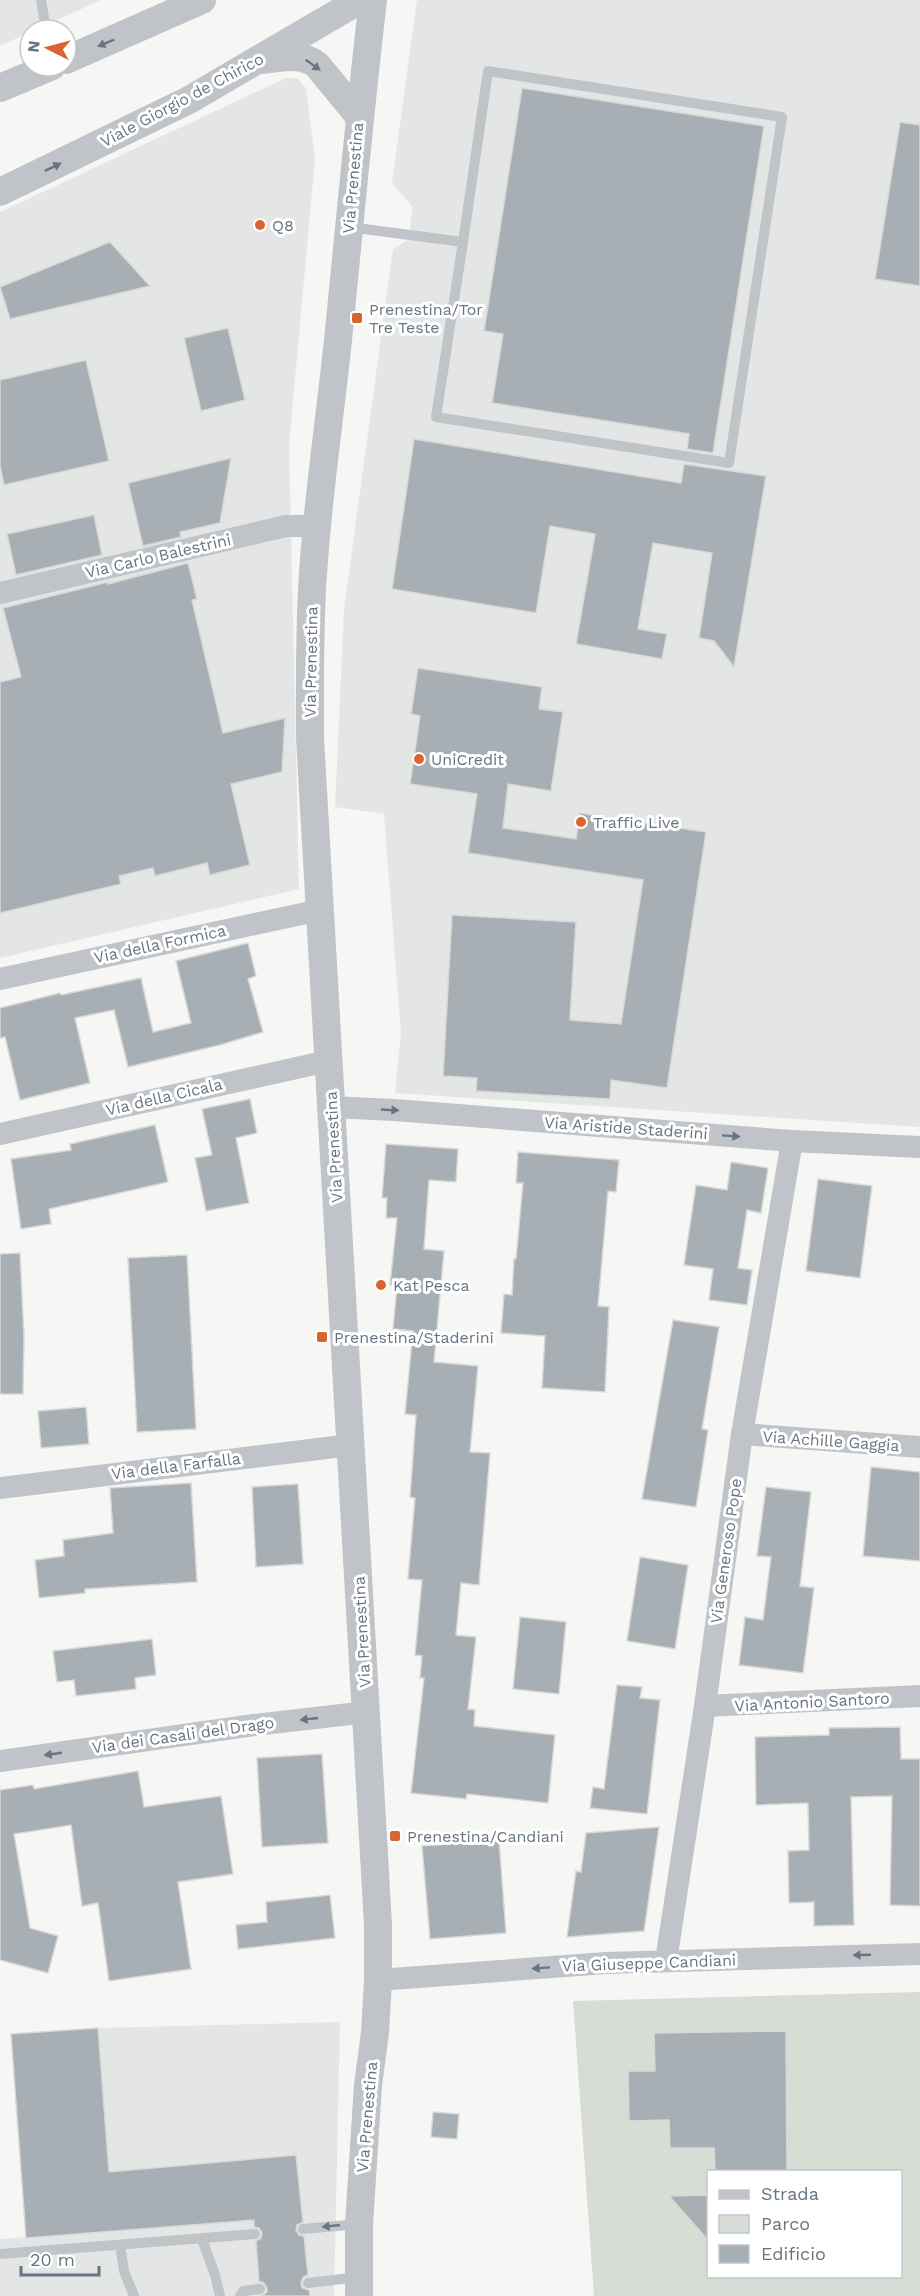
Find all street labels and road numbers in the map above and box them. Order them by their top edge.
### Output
street label: Viale Giorgio de Chirico [97,49,267,151]
street label: Via Prenestina [339,122,367,234]
street label: Via Carlo Balestrini [83,530,233,582]
street label: Via Prenestina [301,606,321,718]
street label: Via della Formica [92,921,228,967]
street label: Via della Cicala [104,1074,224,1120]
street label: Via Prenestina [322,1091,346,1203]
street label: Via Aristide Staderini [544,1113,708,1143]
street label: Via Achille Gaggia [762,1427,900,1455]
street label: Via della Farfalla [110,1449,242,1483]
street label: Via Generoso Pope [706,1477,746,1625]
street label: Via Prenestina [350,1576,374,1688]
street label: Via Antonio Santoro [734,1688,890,1716]
street label: Via dei Casali del Drago [91,1713,275,1757]
street label: Via Giuseppe Candiani [562,1950,736,1976]
street label: Via Prenestina [353,2061,381,2173]

